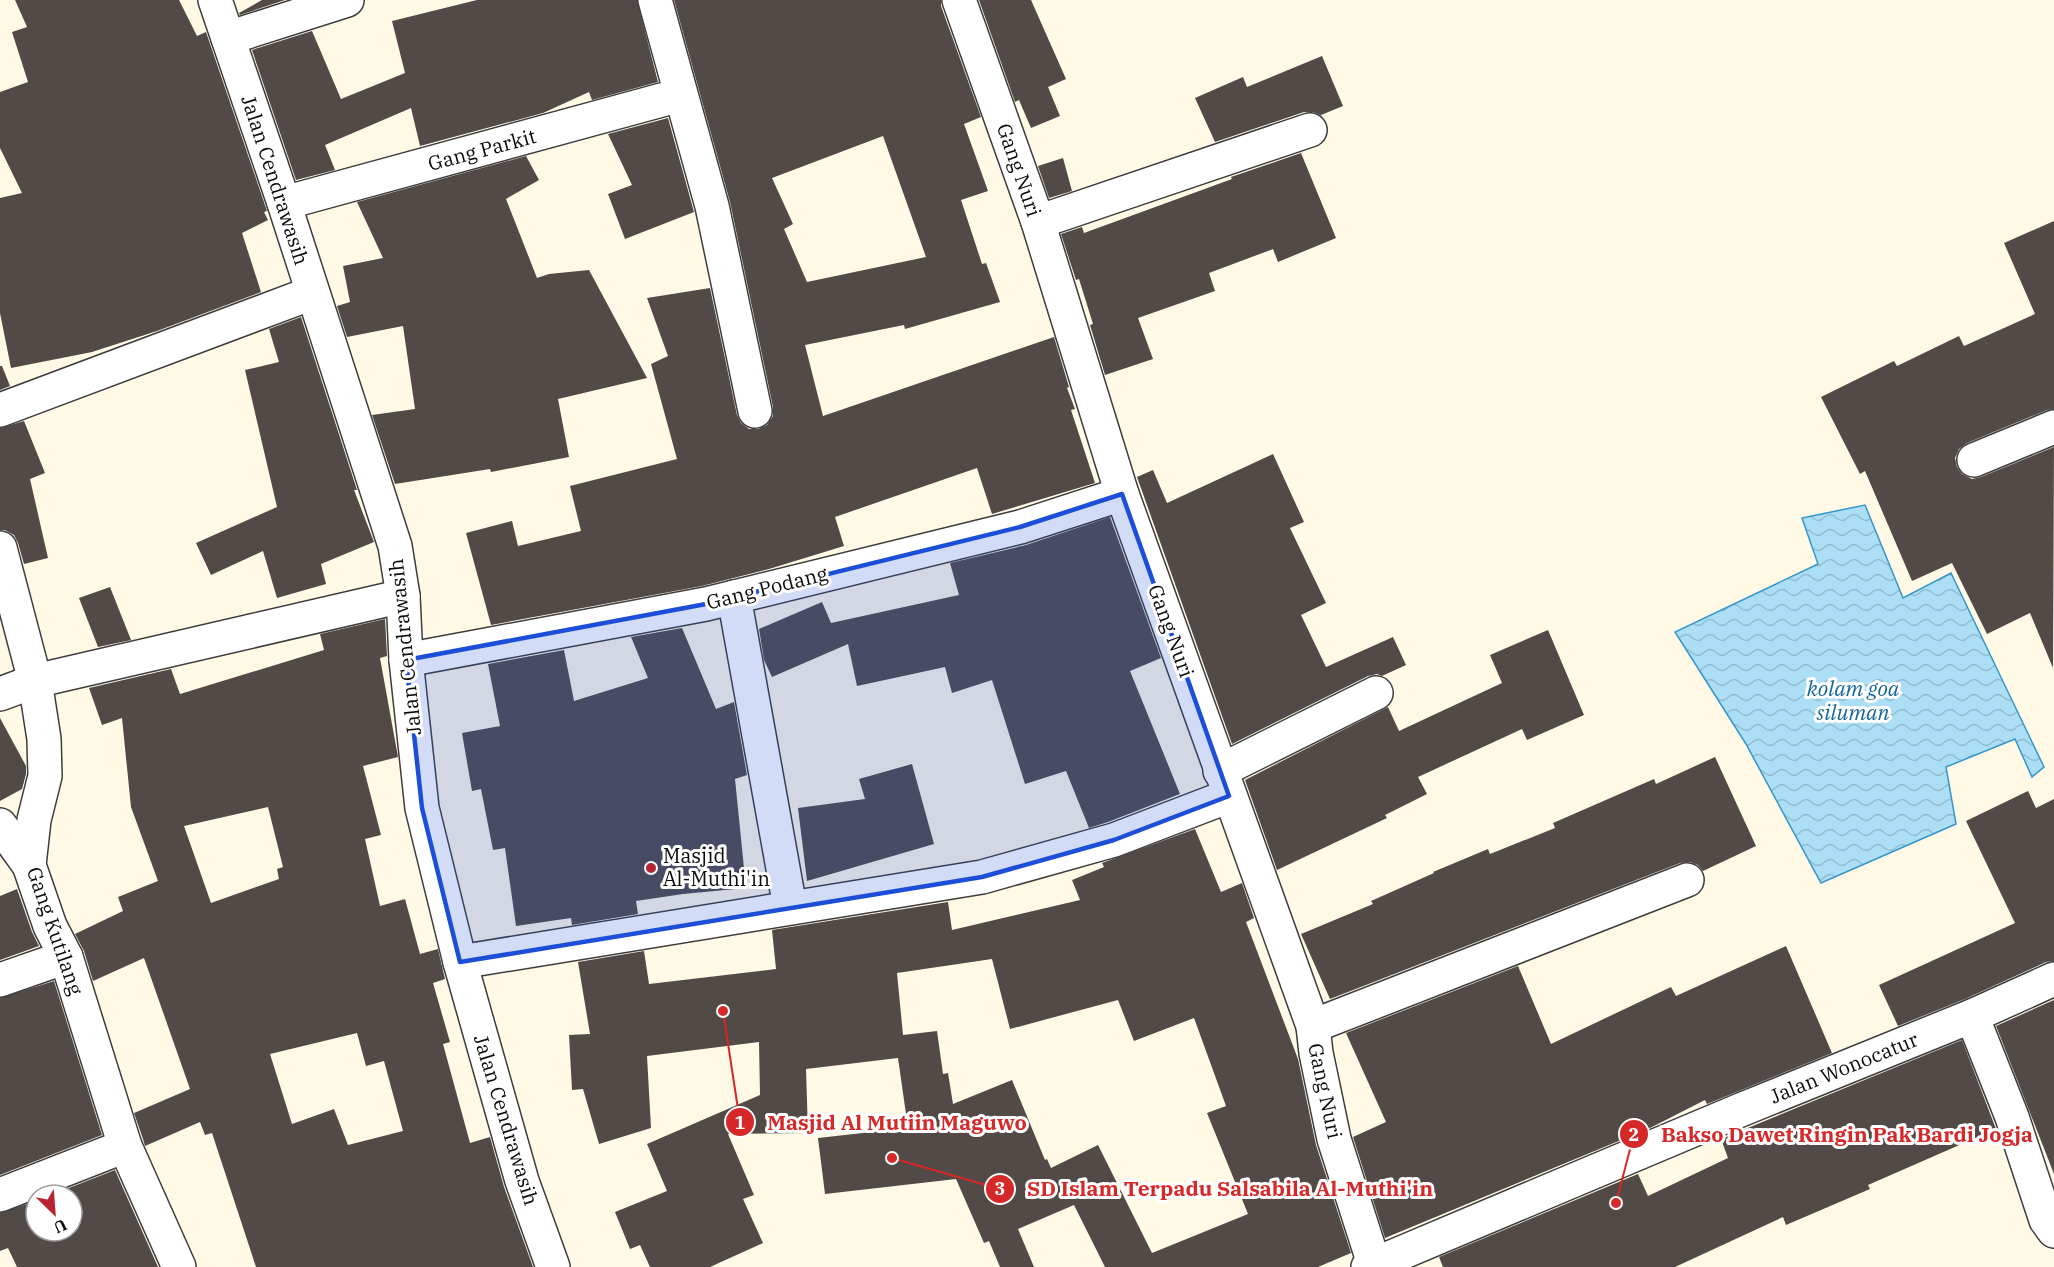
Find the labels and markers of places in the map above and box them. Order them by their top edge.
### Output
place label: Masjid Al-Muthi'in [663,842,770,892]
marker: Masjid Al-Muthi'in [644,861,658,875]
callout: Masjid Al Mutiin Maguwo [725,1103,1039,1142]
callout: Bakso Dawet Ringin Pak Bardi Jogja [1619,1115,2045,1154]
callout: SD Islam Terpadu Salsabila Al-Muthi'in [985,1170,1445,1209]

